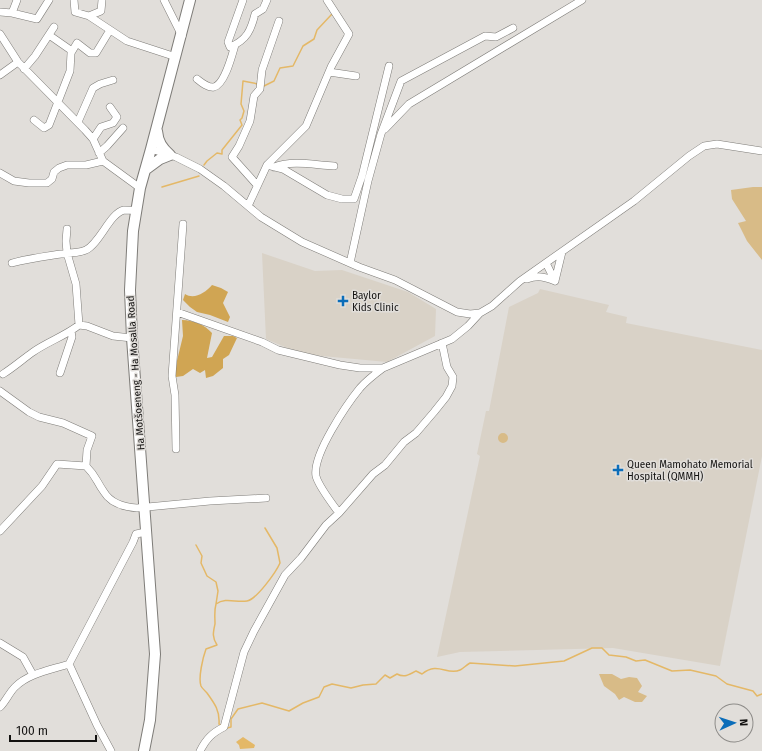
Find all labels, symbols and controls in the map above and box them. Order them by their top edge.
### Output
place label: Baylor Kids Clinic [352,290,399,314]
street label: Ha Motšoeneng - Ha Mosalla Road [125,295,147,451]
marker: Baylor Kids Clinic [337,295,349,307]
place label: Queen Mamohato Memorial Hospital (QMMH) [627,459,753,483]
marker: Queen Mamohato Memorial Hospital (QMMH) [612,464,624,476]
north arrow [714,703,754,743]
scale bar [10,717,96,743]
text: N [737,719,750,726]
text: 100 m [16,724,48,738]

